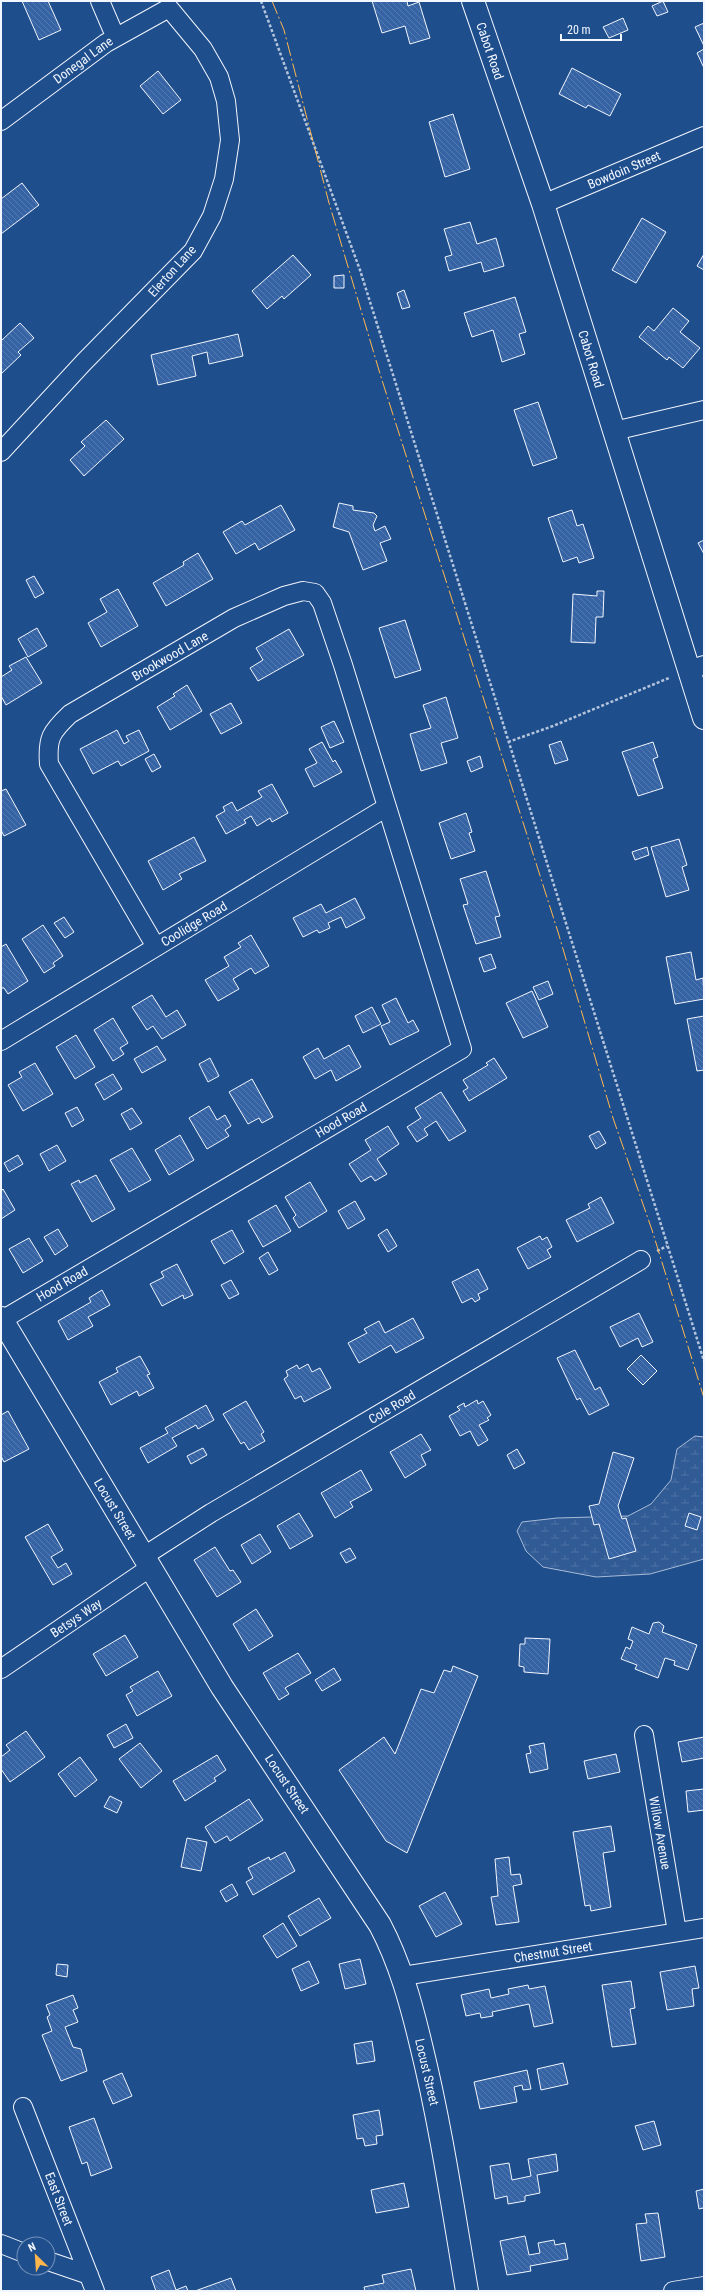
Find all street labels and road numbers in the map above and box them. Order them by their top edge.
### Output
street label: Cabot Road [473,20,507,82]
street label: Donegal Lane [50,33,116,87]
street label: Bowdoin Street [585,148,663,192]
street label: Elerton Lane [145,242,199,300]
street label: Cabot Road [575,328,607,390]
street label: Brookwood Lane [129,628,211,684]
street label: Coolidge Road [158,898,230,950]
street label: Hood Road [313,1099,369,1141]
street label: Hood Road [34,1263,90,1305]
street label: Cole Road [366,1387,418,1427]
street label: Locust Street [91,1476,139,1542]
street label: Betsys Way [48,1595,105,1641]
street label: Locust Street [262,1752,312,1817]
street label: Willow Avenue [646,1795,674,1871]
street label: Chestnut Street [513,1938,594,1966]
street label: Locust Street [412,2037,442,2107]
street label: East Street [42,2170,76,2228]

